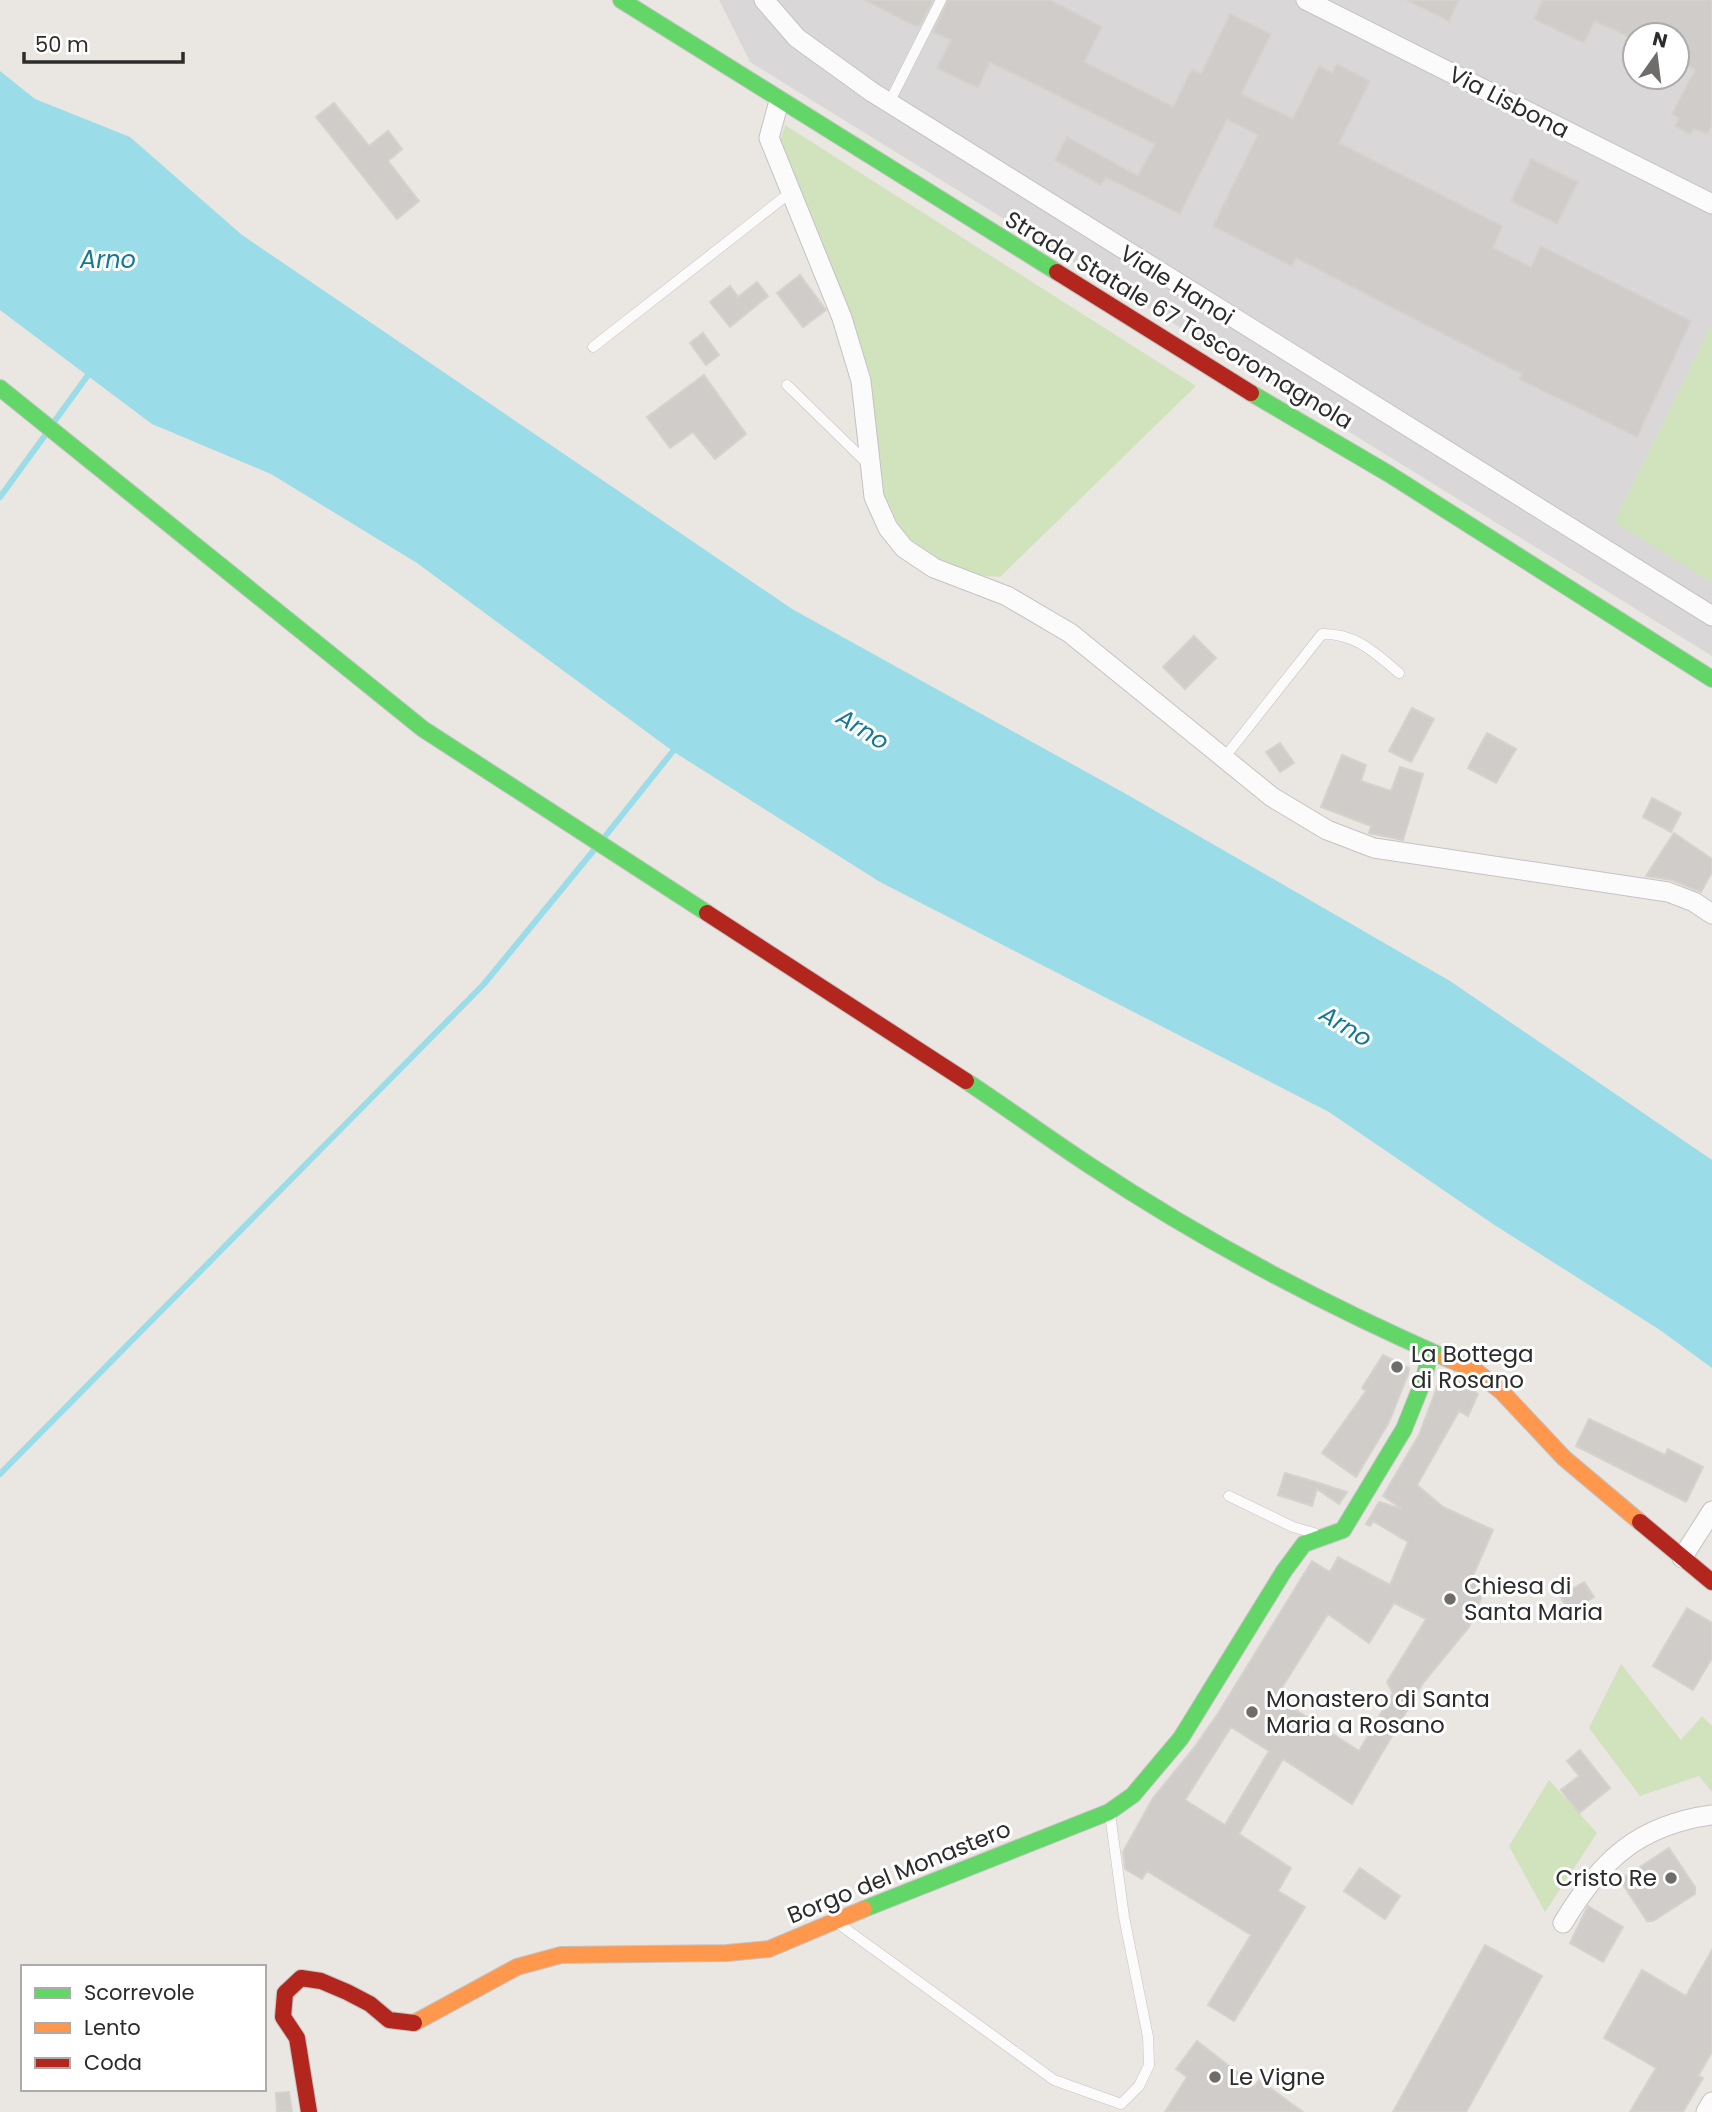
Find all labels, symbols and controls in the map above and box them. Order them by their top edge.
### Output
scale bar [24,21,184,65]
north arrow [1621,21,1691,91]
text: N [1650,25,1670,55]
text: 50 m [35,30,89,59]
street label: Via Lisbona [1443,58,1575,146]
street label: Strada Statale 67 Toscoromagnola [999,203,1359,437]
street label: Viale Hanoi [1114,237,1240,333]
water label: Arno [79,243,136,276]
water label: Arno [830,700,895,758]
water label: Arno [1313,997,1378,1055]
place label: La Bottega di Rosano [1411,1338,1534,1396]
marker: La Bottega di Rosano [1389,1359,1405,1375]
place label: Chiesa di Santa Maria [1464,1570,1603,1628]
marker: Chiesa di Santa Maria [1442,1591,1458,1607]
place label: Monastero di Santa Maria a Rosano [1266,1683,1490,1741]
marker: Monastero di Santa Maria a Rosano [1244,1704,1260,1720]
street label: Borgo del Monastero [783,1813,1015,1931]
place label: Cristo Re [1556,1862,1657,1894]
marker: Cristo Re [1663,1870,1679,1886]
legend [21,1965,266,2091]
text: Scorrevole [84,1978,195,2007]
text: Lento [84,2013,141,2042]
text: Coda [84,2048,142,2077]
place label: Le Vigne [1229,2061,1325,2093]
marker: Le Vigne [1207,2069,1223,2085]

